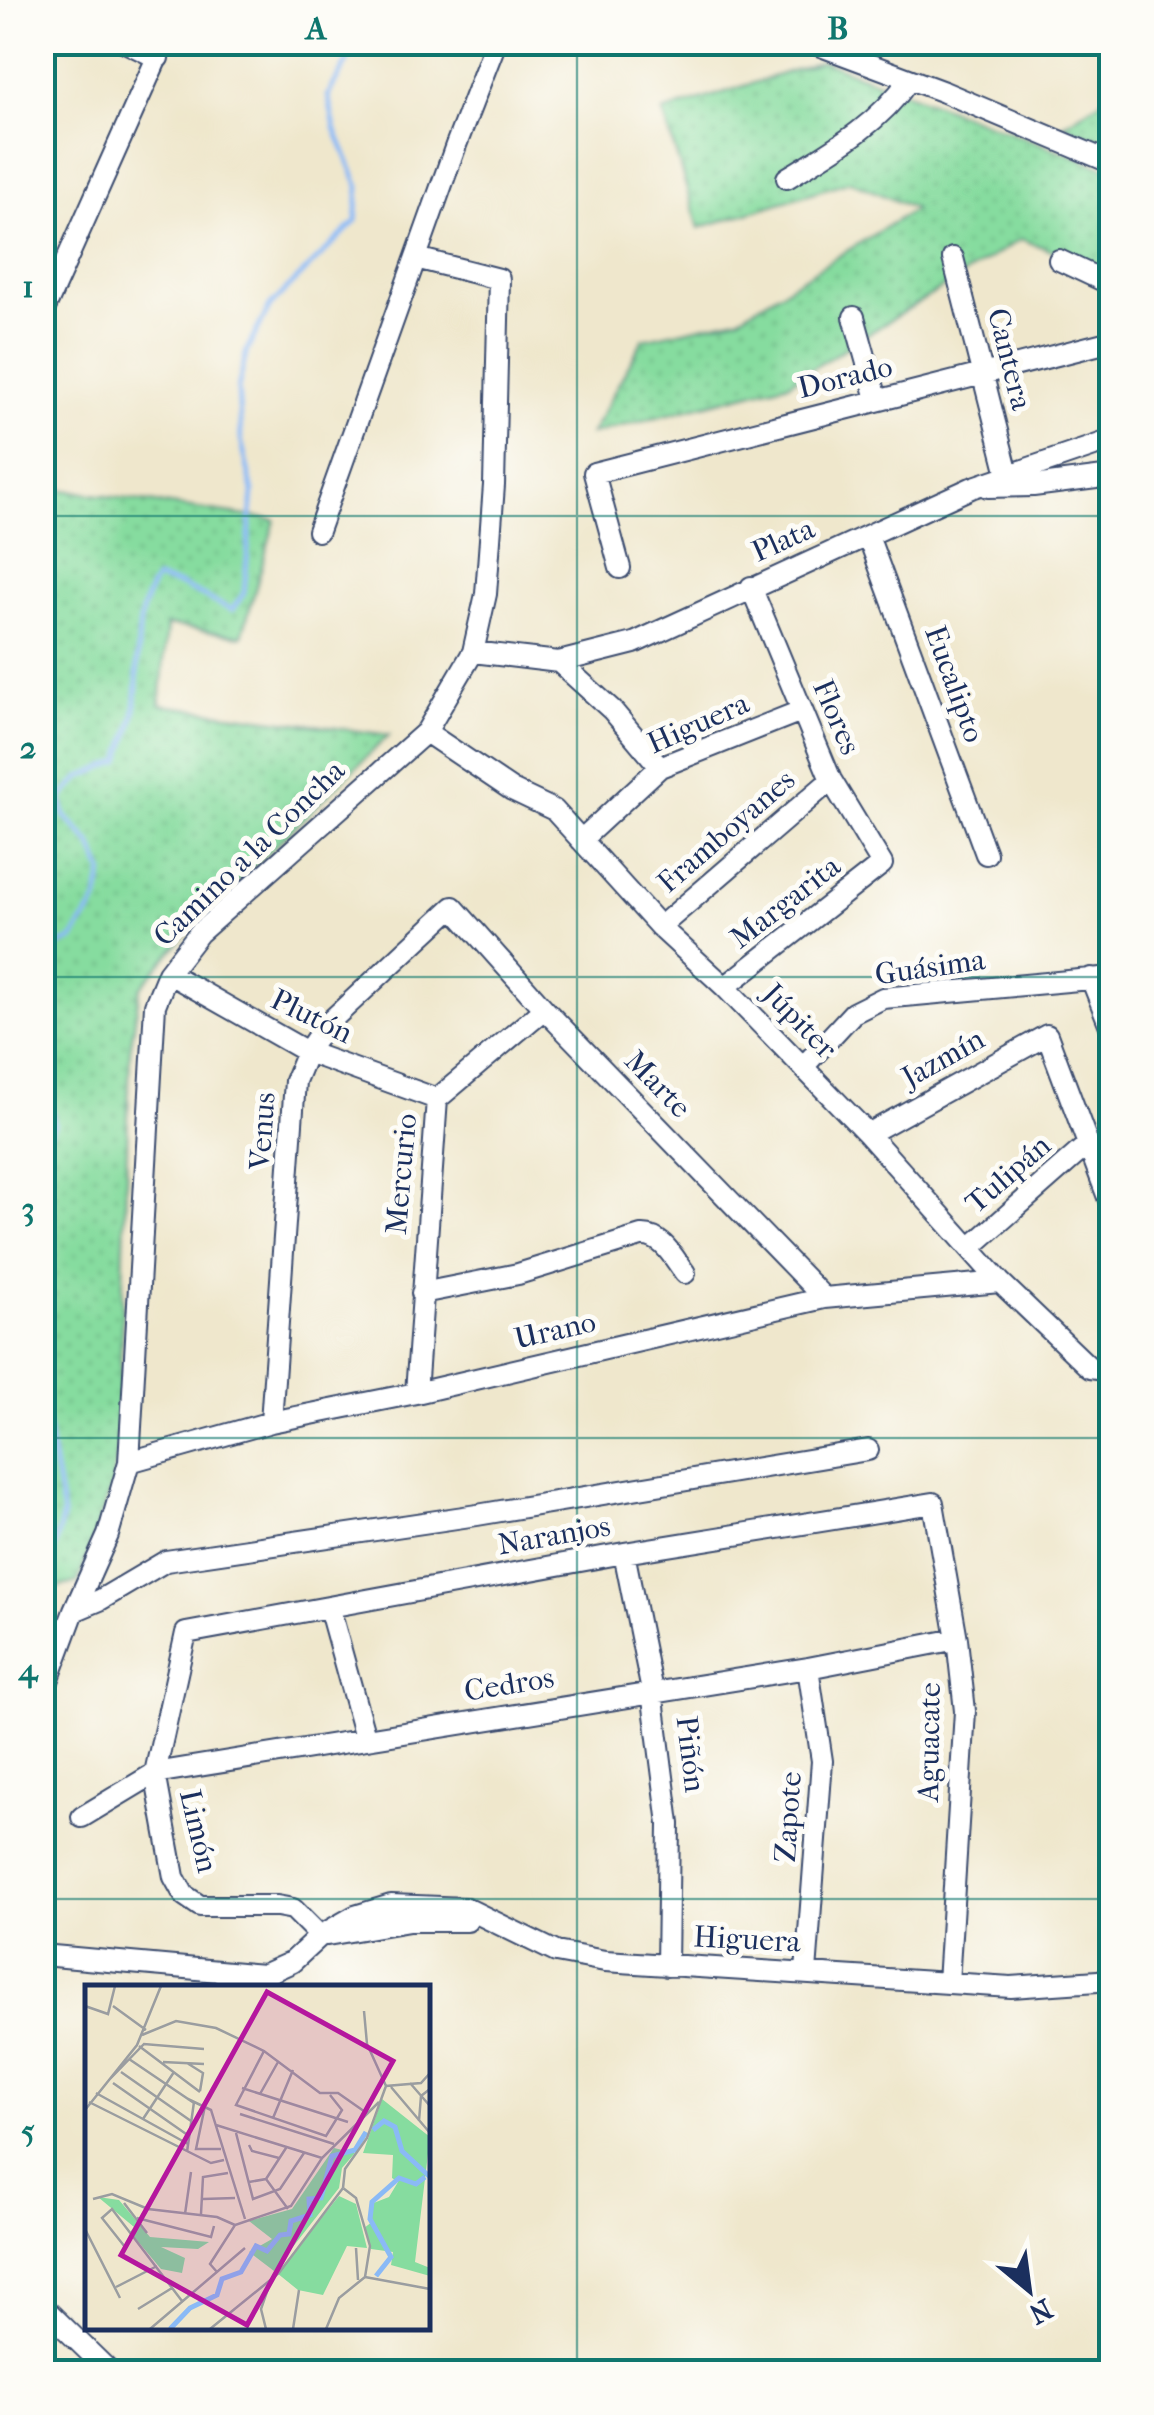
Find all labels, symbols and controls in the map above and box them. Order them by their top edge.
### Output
text: A [304,10,328,47]
text: B [828,10,848,47]
text: 1 [22,268,34,305]
street label: Cantera [980,305,1039,415]
street label: Dorado [794,349,896,406]
street label: Plata [746,511,821,570]
street label: Eucalipto [917,621,992,747]
street label: Flores [805,674,868,760]
street label: Higuera [642,685,755,761]
text: 2 [20,729,36,766]
street label: Camino a la Concha [147,752,353,953]
street label: Framboyanes [651,762,802,900]
street label: Margarita [723,848,848,956]
street label: Guásima [873,942,988,993]
street label: Júpiter [754,975,844,1066]
street label: Plutón [265,982,359,1051]
street label: Jazmín [894,1021,991,1096]
street label: Marte [617,1043,698,1125]
street label: Venus [242,1091,283,1172]
street label: Mercurio [379,1112,424,1236]
street label: Tulipán [959,1128,1058,1221]
text: 3 [21,1190,35,1227]
street label: Urano [511,1304,599,1357]
street label: Naranjos [495,1508,613,1563]
text: 4 [18,1651,40,1689]
street label: Cedros [462,1660,556,1709]
street label: Aguacate [911,1682,948,1803]
street label: Piñón [668,1714,713,1795]
street label: Zapote [768,1770,809,1864]
street label: Limón [172,1786,225,1877]
street label: Higuera [692,1919,803,1960]
inset map [85,1985,430,2330]
text: 5 [21,2112,35,2149]
north arrow [979,2240,1079,2340]
text: N [1023,2292,1058,2331]

